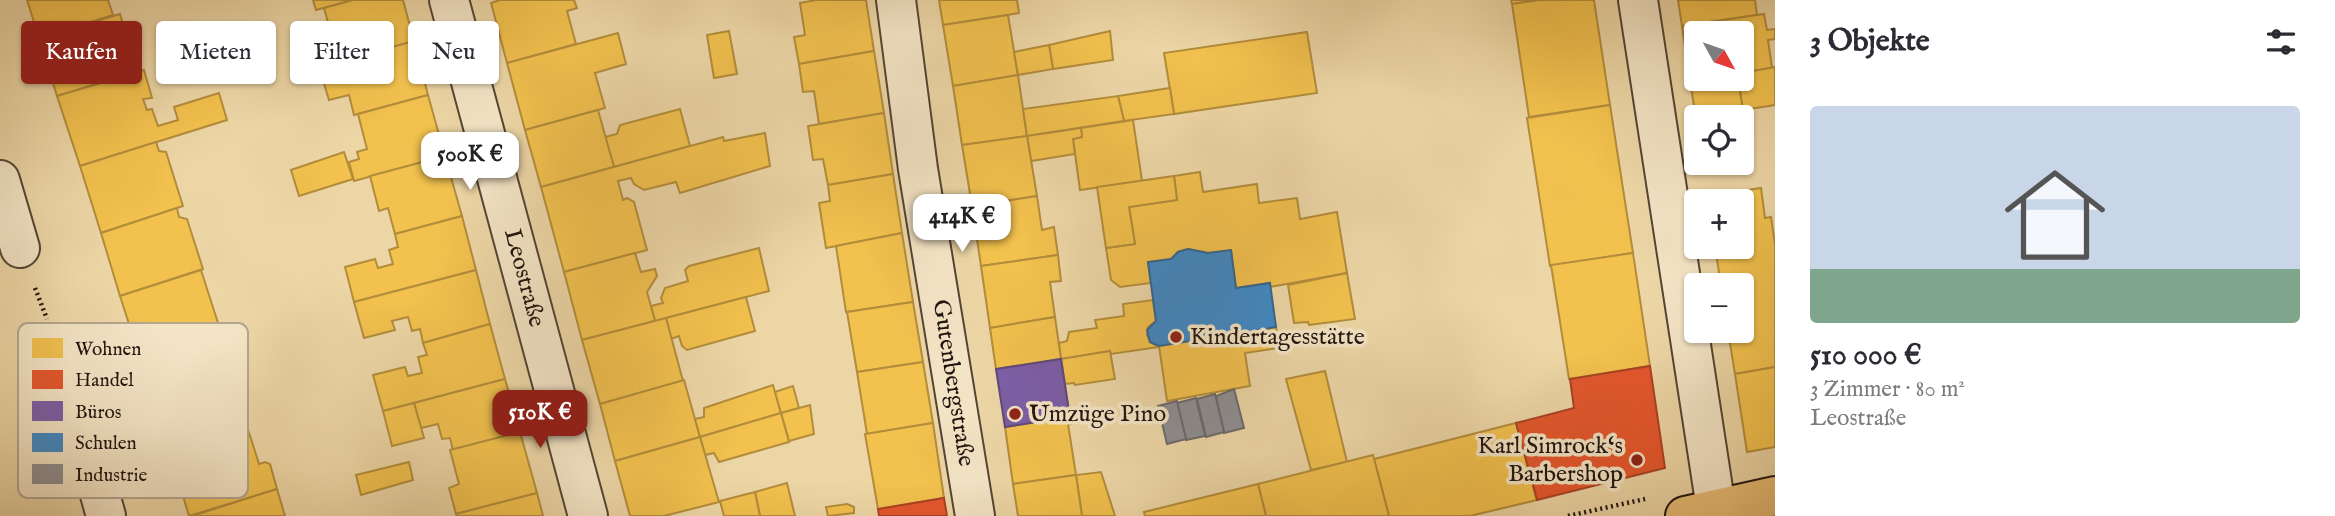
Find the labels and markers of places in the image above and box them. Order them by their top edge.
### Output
pin: 500K € [413,132,527,192]
pin: 414K € [905,194,1019,254]
place label: Kindertagesstätte [1190,322,1365,353]
marker: Kindertagesstätte [1168,329,1184,345]
pin: 510K € [483,391,597,450]
place label: Umzüge Pino [1029,399,1166,430]
marker: Umzüge Pino [1007,406,1023,422]
place label: Karl Simrock‘s Barbershop [1478,431,1623,490]
marker: Karl Simrock‘s Barbershop [1629,452,1645,468]

